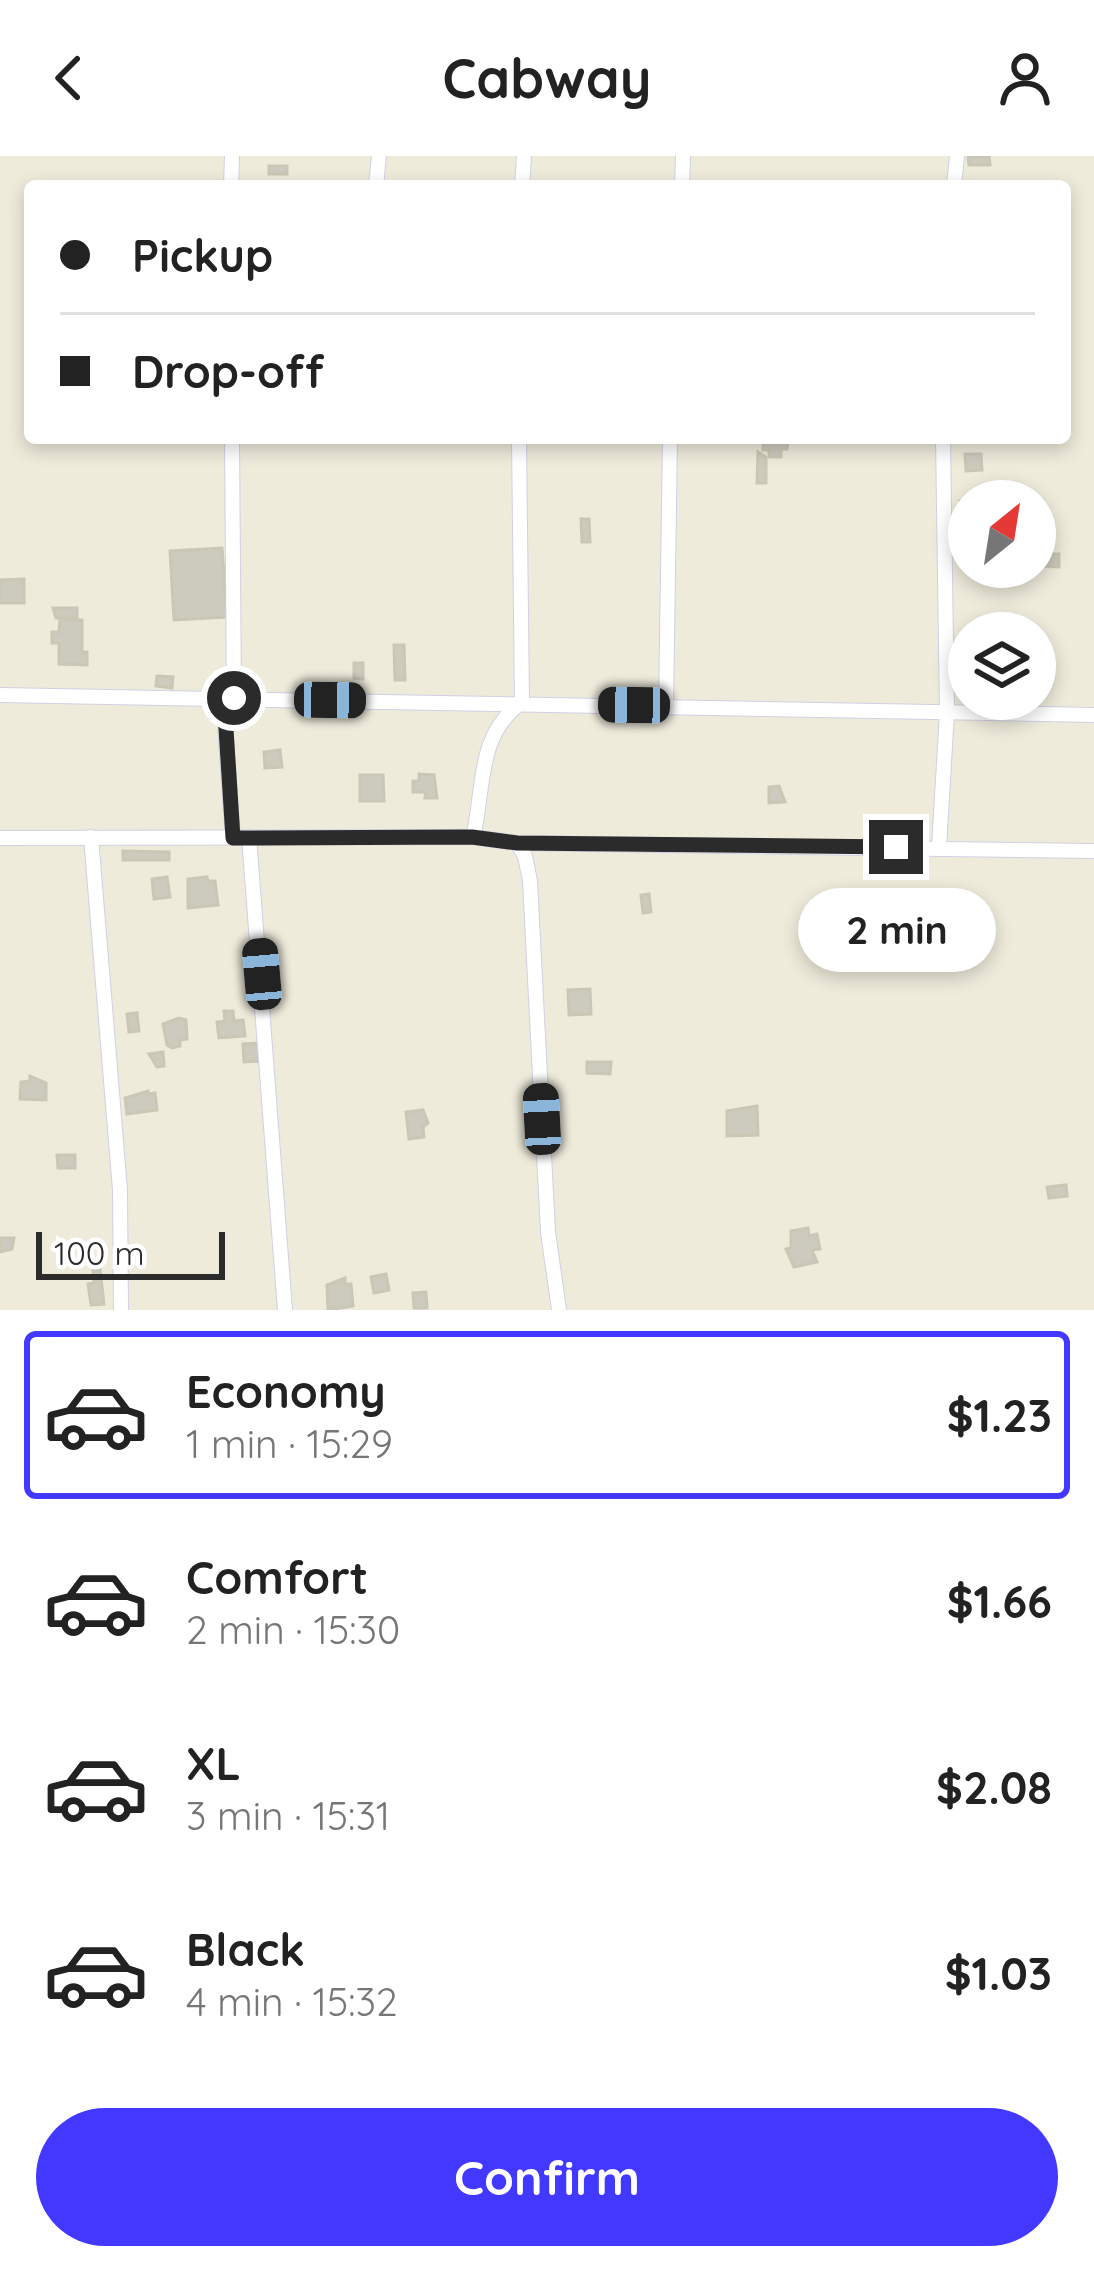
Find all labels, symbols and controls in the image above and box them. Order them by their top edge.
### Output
text: Cabway [443,44,651,112]
icon: back [36,45,102,111]
icon: person [992,45,1058,111]
text: Pickup [132,227,273,283]
text: Drop-off [132,343,324,399]
north arrow [948,480,1056,588]
map controls [948,480,1056,720]
button: layers [948,612,1056,720]
route start [207,671,261,725]
car [294,681,366,719]
car [598,686,670,724]
route end [869,820,923,874]
callout: 2 min [797,889,995,973]
text: 2 min [846,905,948,954]
car [241,937,283,1011]
car [522,1082,562,1156]
scale bar [36,1226,225,1279]
text: 100 m [54,1232,145,1273]
icon: car [42,1361,150,1469]
text: Economy [186,1363,386,1419]
text: $1.23 [947,1387,1052,1443]
text: 1 min · 15:29 [186,1419,393,1468]
icon: car [42,1547,150,1655]
text: Comfort [186,1549,368,1605]
text: $1.66 [947,1573,1052,1629]
text: 2 min · 15:30 [186,1605,400,1654]
icon: car [42,1733,150,1841]
text: XL [186,1735,241,1791]
text: $2.08 [936,1759,1052,1815]
text: 3 min · 15:31 [186,1791,390,1840]
icon: car [42,1919,150,2027]
text: Black [186,1921,305,1977]
text: $1.03 [945,1945,1052,2001]
text: 4 min · 15:32 [186,1977,398,2026]
button: Confirm [36,2108,1058,2246]

